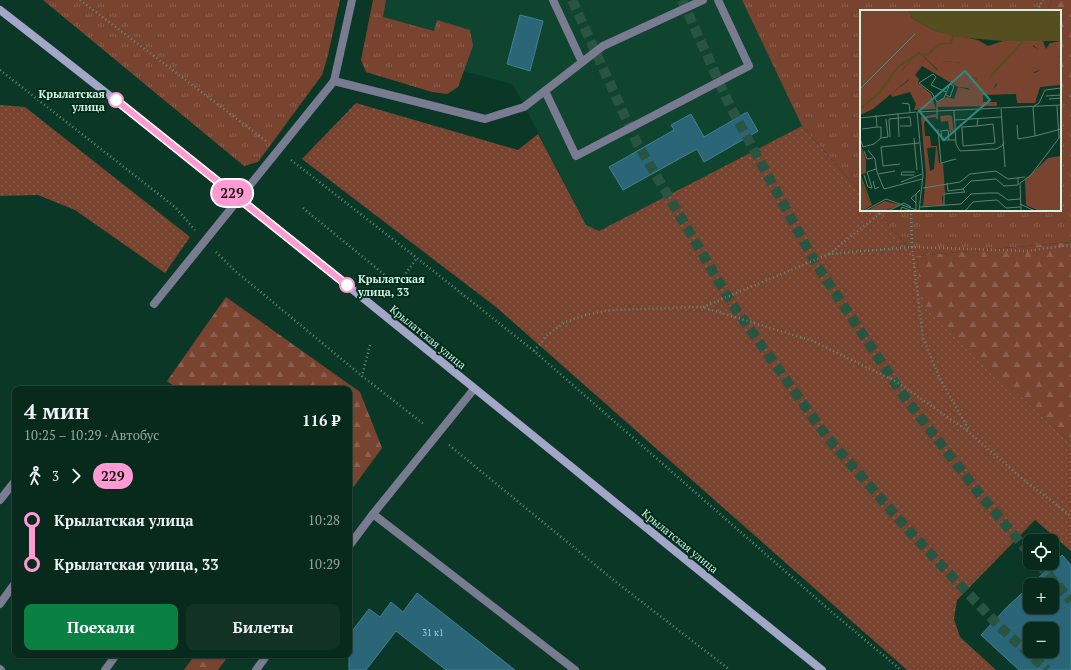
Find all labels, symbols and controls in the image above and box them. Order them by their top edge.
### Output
inset map [860,10,1061,211]
place label: Крылатская улица [38,87,106,114]
marker: Крылатская улица [108,92,124,108]
line badge: 229 [209,180,255,206]
text: 229 [220,183,244,202]
place label: Крылатская улица, 33 [357,272,425,299]
marker: Крылатская улица, 33 [339,277,355,293]
street label: Крылатская улица [387,302,469,372]
text: 4 мин [24,396,89,425]
text: 116 ₽ [302,410,340,430]
text: 10:25 – 10:29 · Автобус [24,426,159,444]
icon: walk [24,465,46,487]
icon: forward [65,465,87,487]
text: 229 [101,466,125,485]
text: 3 [52,467,59,485]
street label: Крылатская улица [639,506,721,576]
text: Крылатская улица [54,510,194,530]
text: 10:28 [308,511,340,529]
map controls [1023,534,1059,658]
button: locate [1023,534,1059,570]
text: Крылатская улица, 33 [54,554,219,574]
text: 10:29 [308,555,340,573]
button: + [1023,578,1059,614]
button: Поехали [24,604,178,650]
button: Билеты [186,604,340,650]
button: − [1023,622,1059,658]
house number: 31 к1 [422,627,444,639]

